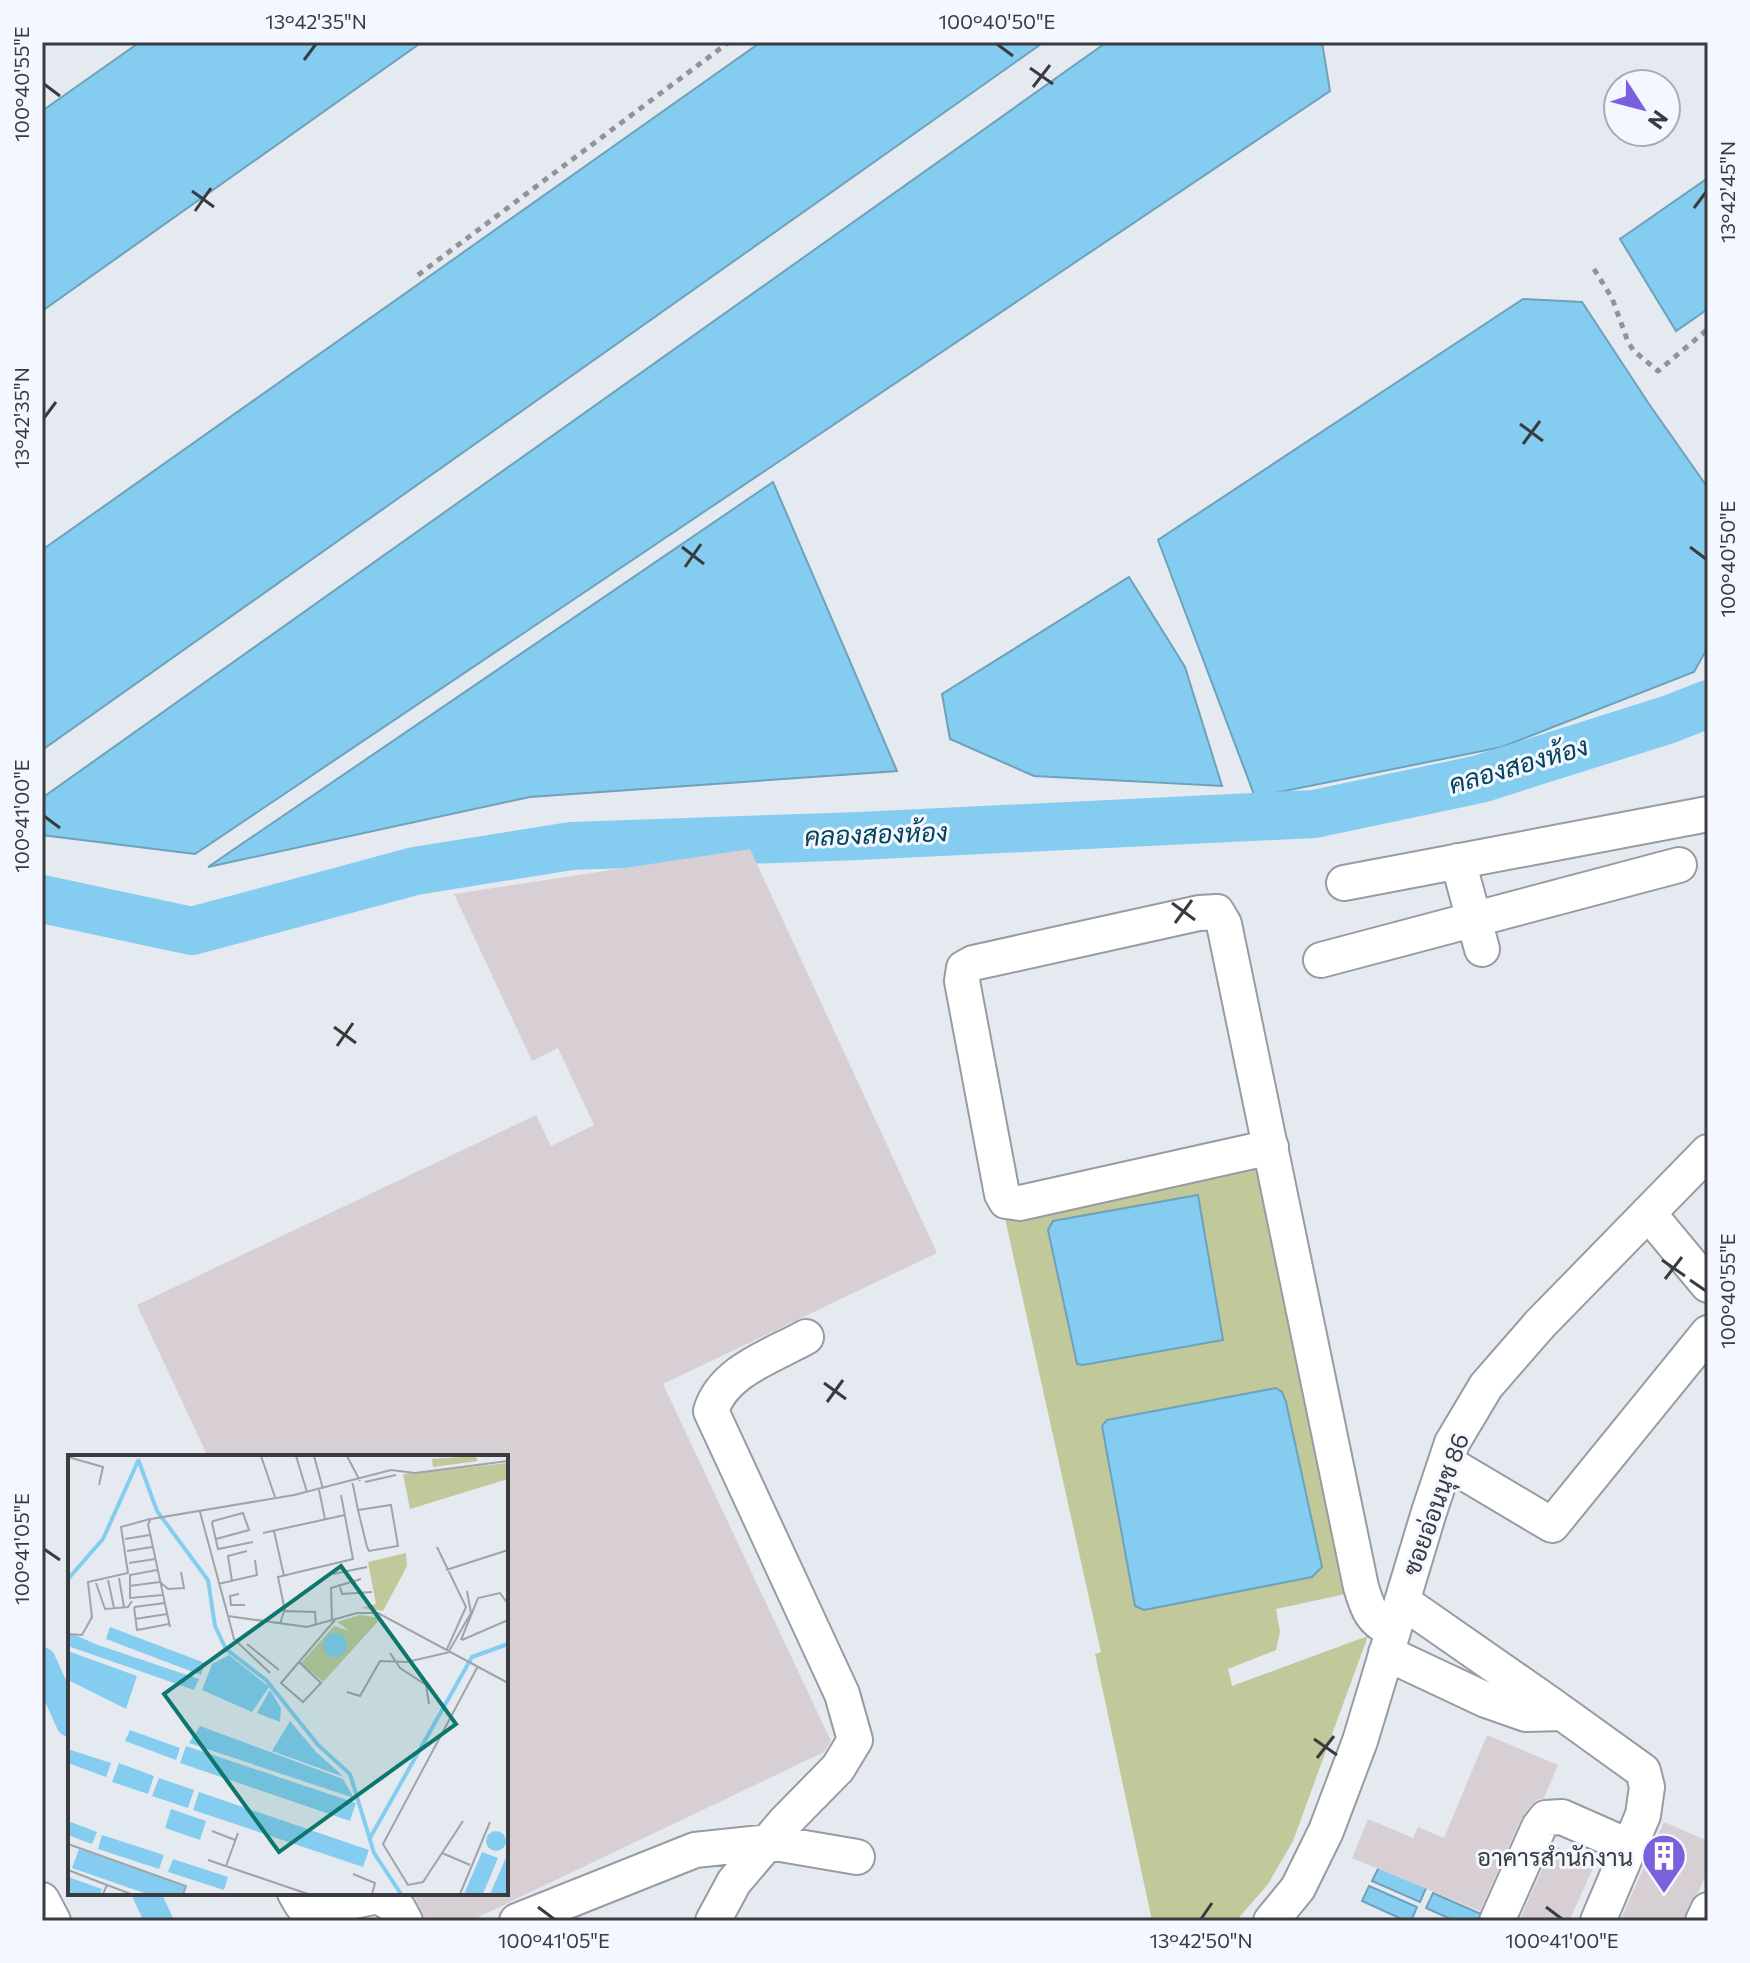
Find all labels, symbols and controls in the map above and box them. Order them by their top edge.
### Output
text: 13°42'35"N [265,9,367,33]
text: 100°40'50"E [939,9,1055,33]
text: 100°40'55"E [9,26,33,142]
north arrow [1602,68,1682,148]
text: N [1643,105,1674,135]
text: 13°42'45"N [1715,141,1739,243]
text: 13°42'35"N [9,367,33,469]
text: 100°40'50"E [1715,501,1739,617]
water label: คลองสองห้อง [1445,729,1591,799]
text: 100°41'00"E [9,759,33,873]
water label: คลองสองห้อง [804,815,948,851]
text: 100°40'55"E [1715,1233,1739,1349]
street label: ซอยอ่อนนุช 86 [1396,1429,1477,1580]
inset map [68,1455,508,1895]
text: 100°41'05"E [9,1493,33,1605]
building icon: อาคารสำนักงาน [1640,1832,1688,1895]
place label: อาคารสำนักงาน [1477,1842,1633,1871]
text: 100°41'05"E [498,1928,610,1952]
text: 13°42'50"N [1149,1928,1253,1952]
text: 100°41'00"E [1505,1928,1619,1952]

